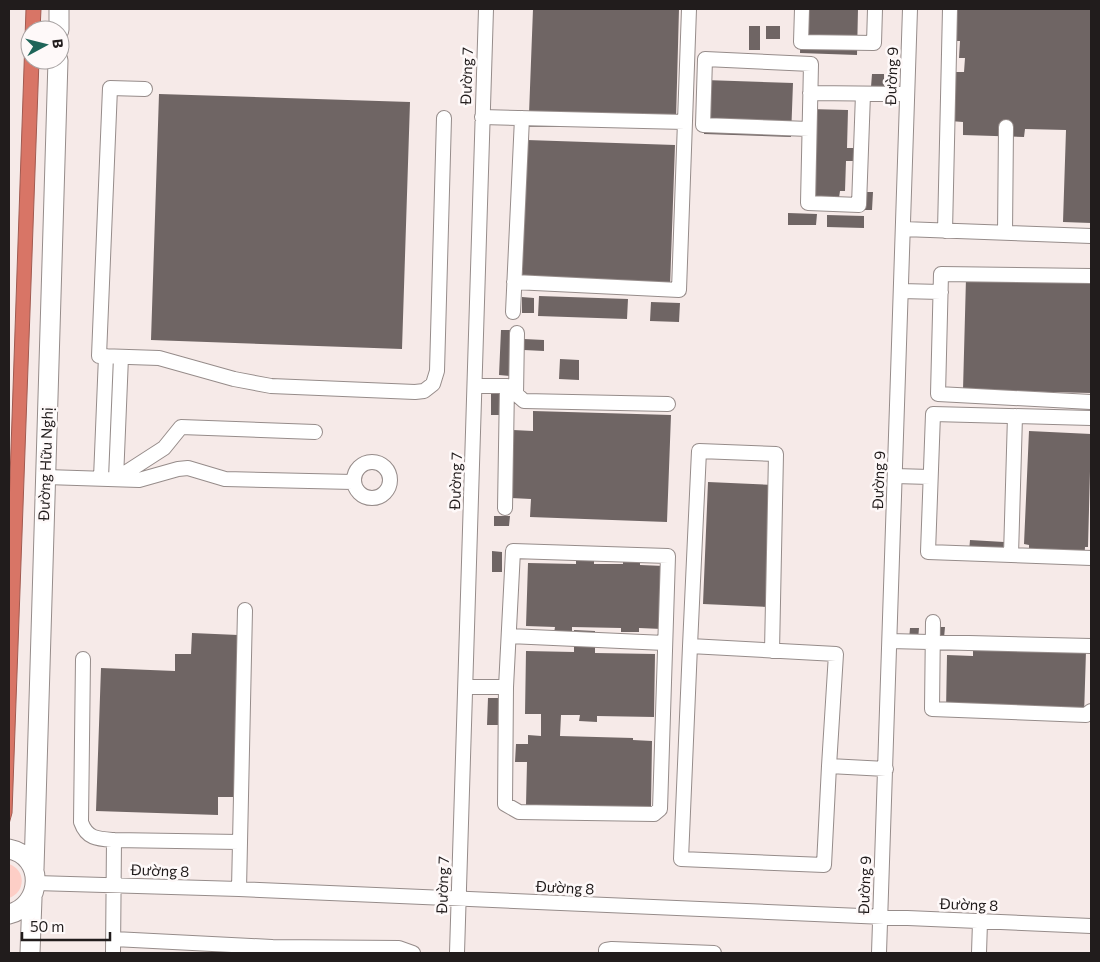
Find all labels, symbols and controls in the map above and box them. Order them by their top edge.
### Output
north arrow [20,20,70,70]
text: B [49,38,67,49]
street label: Đường 9 [881,46,901,107]
street label: Đường 7 [456,47,476,106]
street label: Đường Hữu Nghị [34,407,56,522]
street label: Đường 9 [868,450,888,511]
street label: Đường 7 [445,452,465,511]
street label: Đường 9 [854,855,874,916]
street label: Đường 7 [432,856,452,915]
street label: Đường 8 [129,860,190,880]
street label: Đường 8 [534,876,595,898]
street label: Đường 8 [938,894,999,914]
scale bar [22,910,110,942]
text: 50 m [30,917,64,935]

